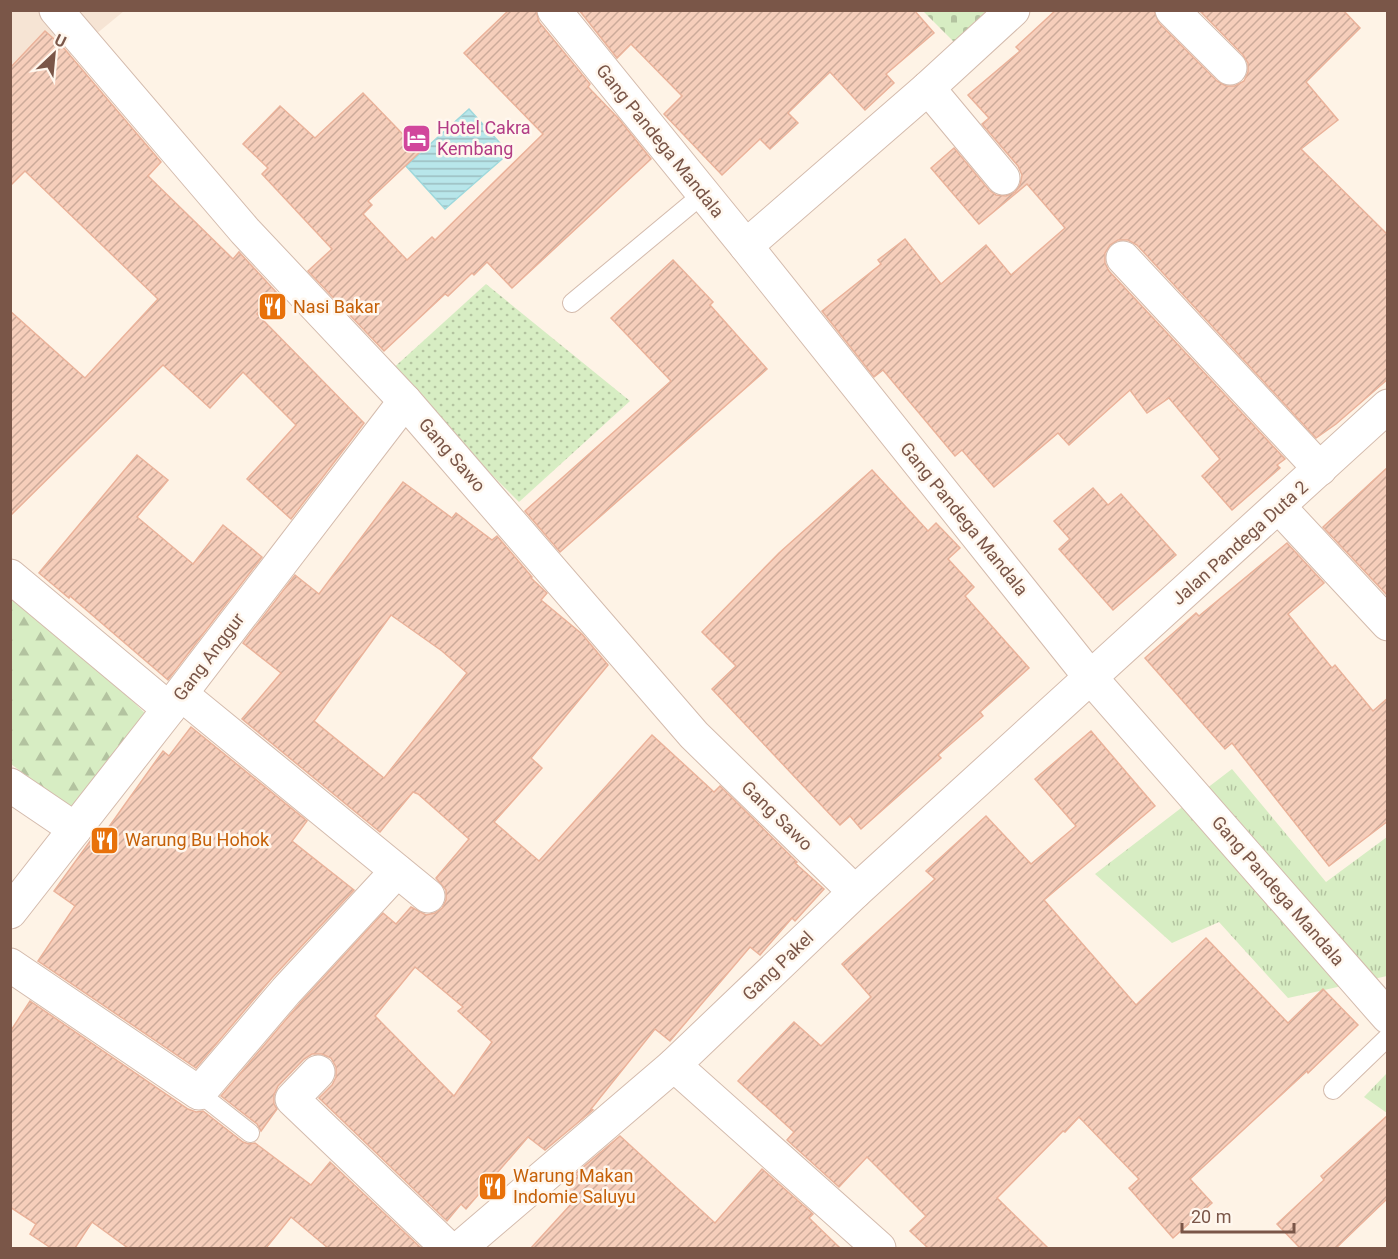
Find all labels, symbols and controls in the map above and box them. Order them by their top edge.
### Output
north arrow [24,24,84,84]
text: U [51,30,69,52]
street label: Gang Pandega Mandala [592,60,729,222]
place label: Hotel Cakra Kembang [437,117,531,159]
hotel icon: Hotel Cakra Kembang [400,122,432,154]
restaurant icon: Nasi Bakar [256,291,288,323]
place label: Nasi Bakar [293,296,380,317]
street label: Gang Sawo [415,414,490,496]
street label: Gang Pandega Mandala [896,438,1033,600]
street label: Jalan Pandega Duta 2 [1167,476,1312,609]
street label: Gang Anggur [169,609,248,705]
street label: Gang Sawo [737,777,817,855]
street label: Gang Pandega Mandala [1208,812,1349,970]
restaurant icon: Warung Bu Hohok [88,824,120,856]
place label: Warung Bu Hohok [125,829,270,850]
street label: Gang Pakel [738,927,817,1005]
place label: Warung Makan Indomie Saluyu [513,1165,636,1207]
restaurant icon: Warung Makan Indomie Saluyu [476,1170,508,1202]
scale bar [1182,1196,1294,1234]
text: 20 m [1191,1206,1231,1227]

